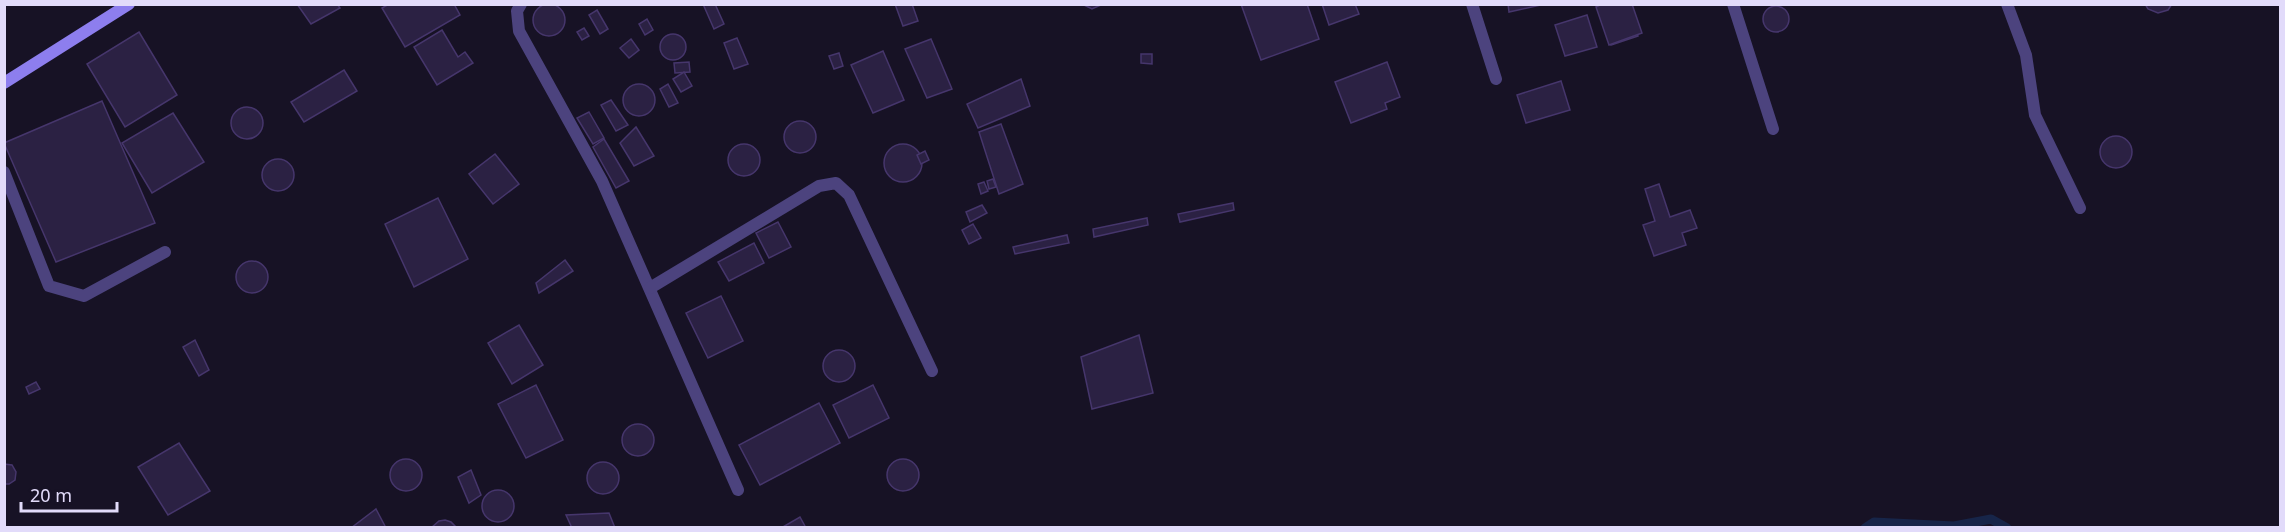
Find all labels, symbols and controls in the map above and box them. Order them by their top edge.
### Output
scale bar [21,475,117,513]
text: 20 m [30,483,72,507]

